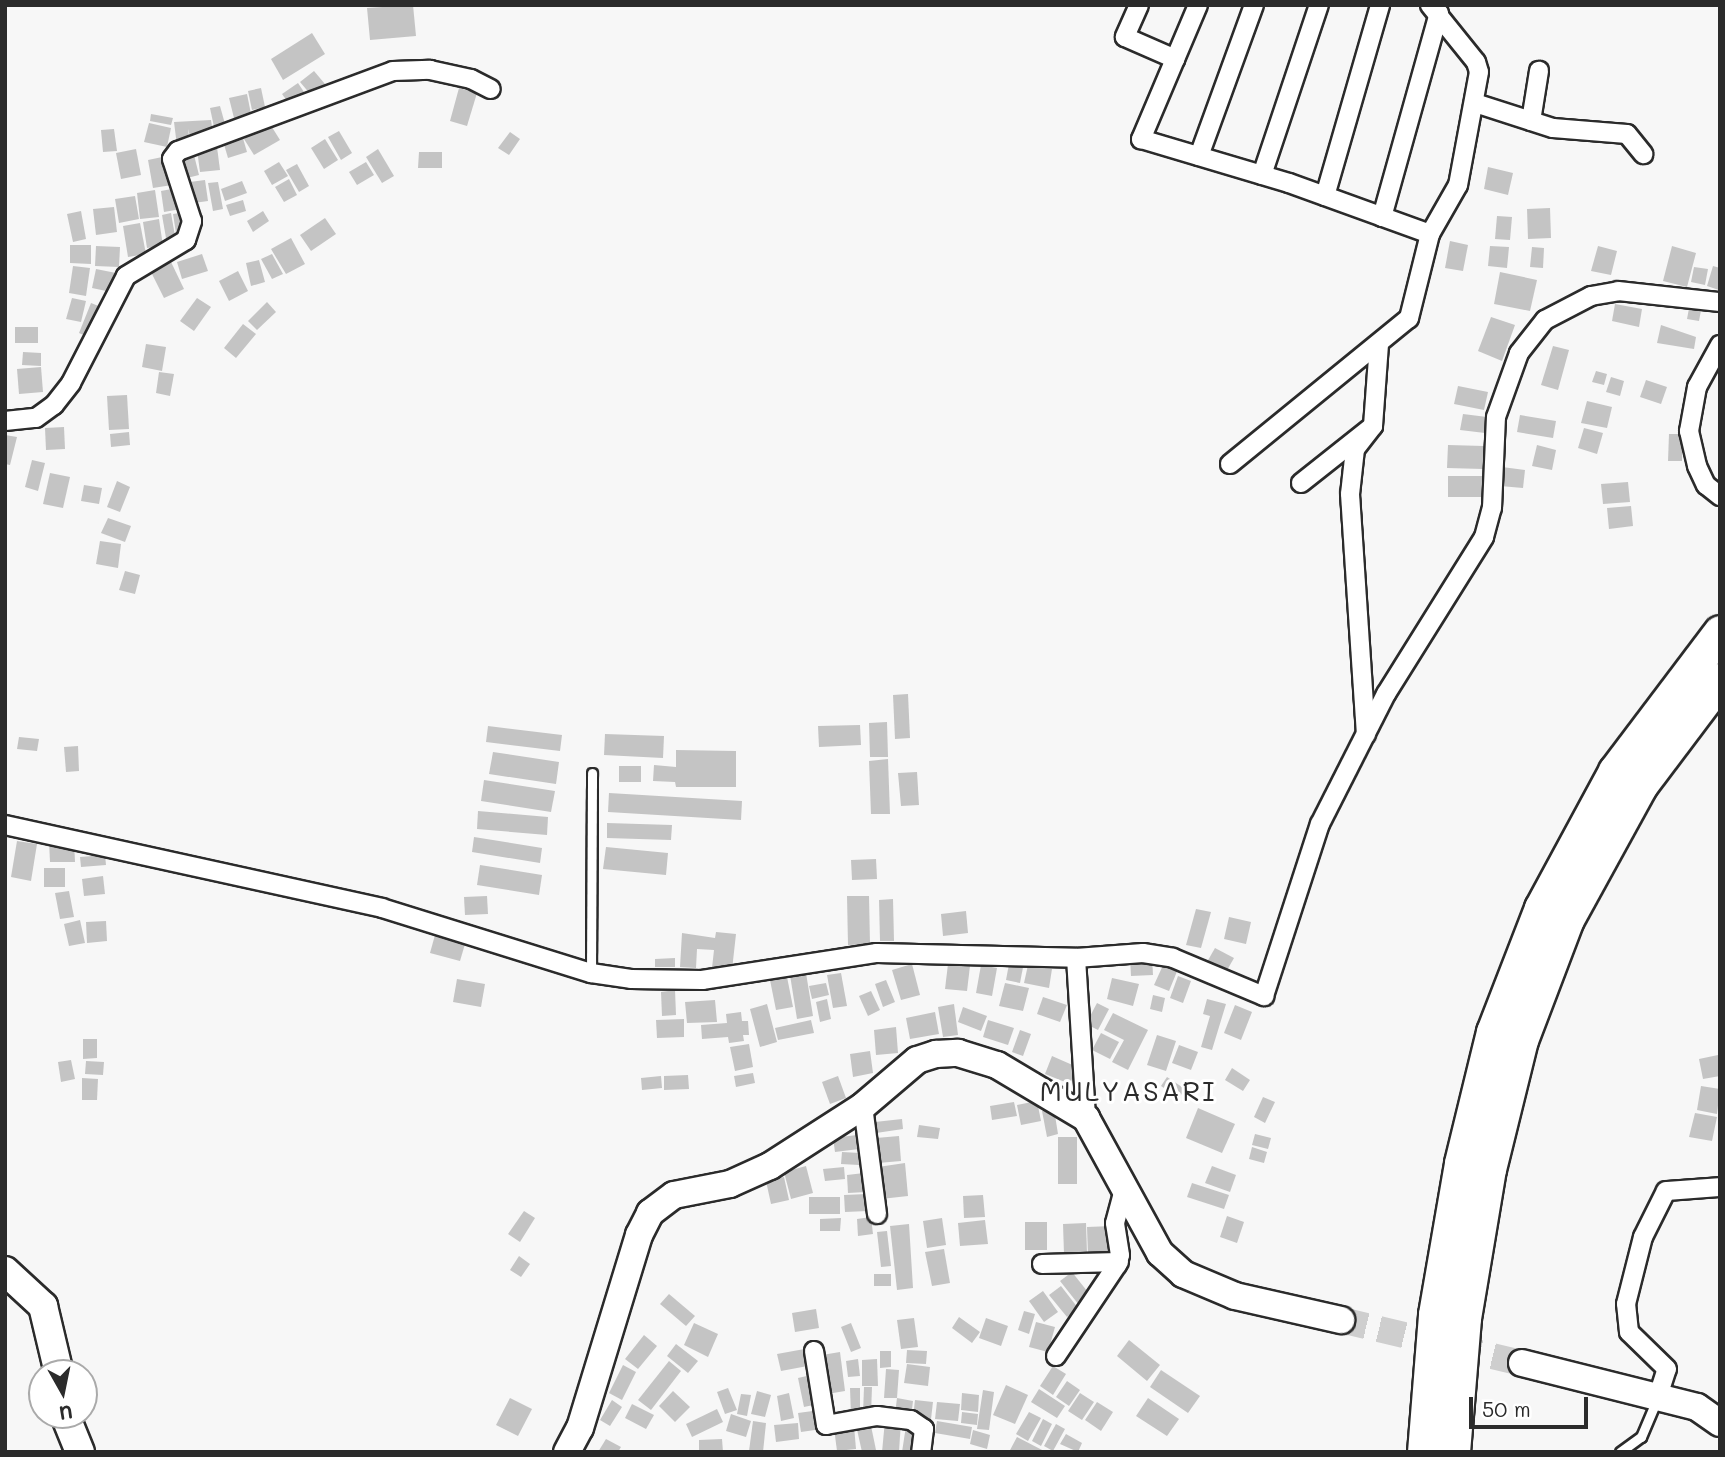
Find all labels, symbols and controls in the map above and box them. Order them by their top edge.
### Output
district label: MULYASARI [1041,1073,1215,1107]
north arrow [28,1359,98,1429]
scale bar [1473,1384,1592,1428]
text: 50 m [1482,1395,1531,1422]
text: U [57,1400,75,1427]

